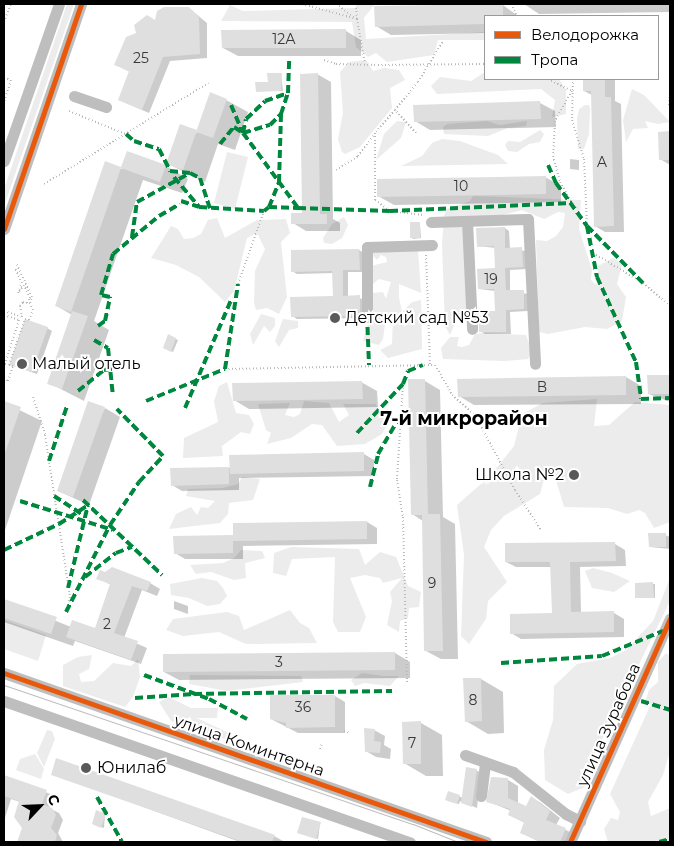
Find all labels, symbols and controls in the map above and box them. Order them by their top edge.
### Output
legend [484,15,659,80]
text: Велодорожка [531,25,639,44]
house number: 12А [272,31,296,47]
house number: 25 [133,50,149,66]
text: Тропа [531,50,578,69]
house number: А [597,154,607,170]
house number: 10 [454,178,468,194]
house number: 19 [484,271,498,287]
place label: Детский сад №53 [345,308,489,328]
marker: Детский сад №53 [329,312,341,324]
place label: Малый отель [32,354,140,374]
marker: Малый отель [16,358,28,370]
house number: В [537,379,547,395]
district label: 7-й микрорайон [380,408,548,430]
place label: Школа №2 [475,465,564,485]
marker: Школа №2 [568,469,580,481]
house number: 9 [428,575,436,591]
house number: 2 [103,616,111,632]
house number: 3 [275,654,283,670]
street label: улица Зурабова [573,660,645,790]
house number: 8 [469,692,477,708]
house number: 36 [295,699,311,715]
street label: улица Коминтерна [171,711,327,781]
house number: 7 [408,735,416,751]
place label: Юнилаб [97,758,166,778]
marker: Юнилаб [79,761,93,775]
north arrow [15,781,65,831]
text: С [43,791,64,808]

